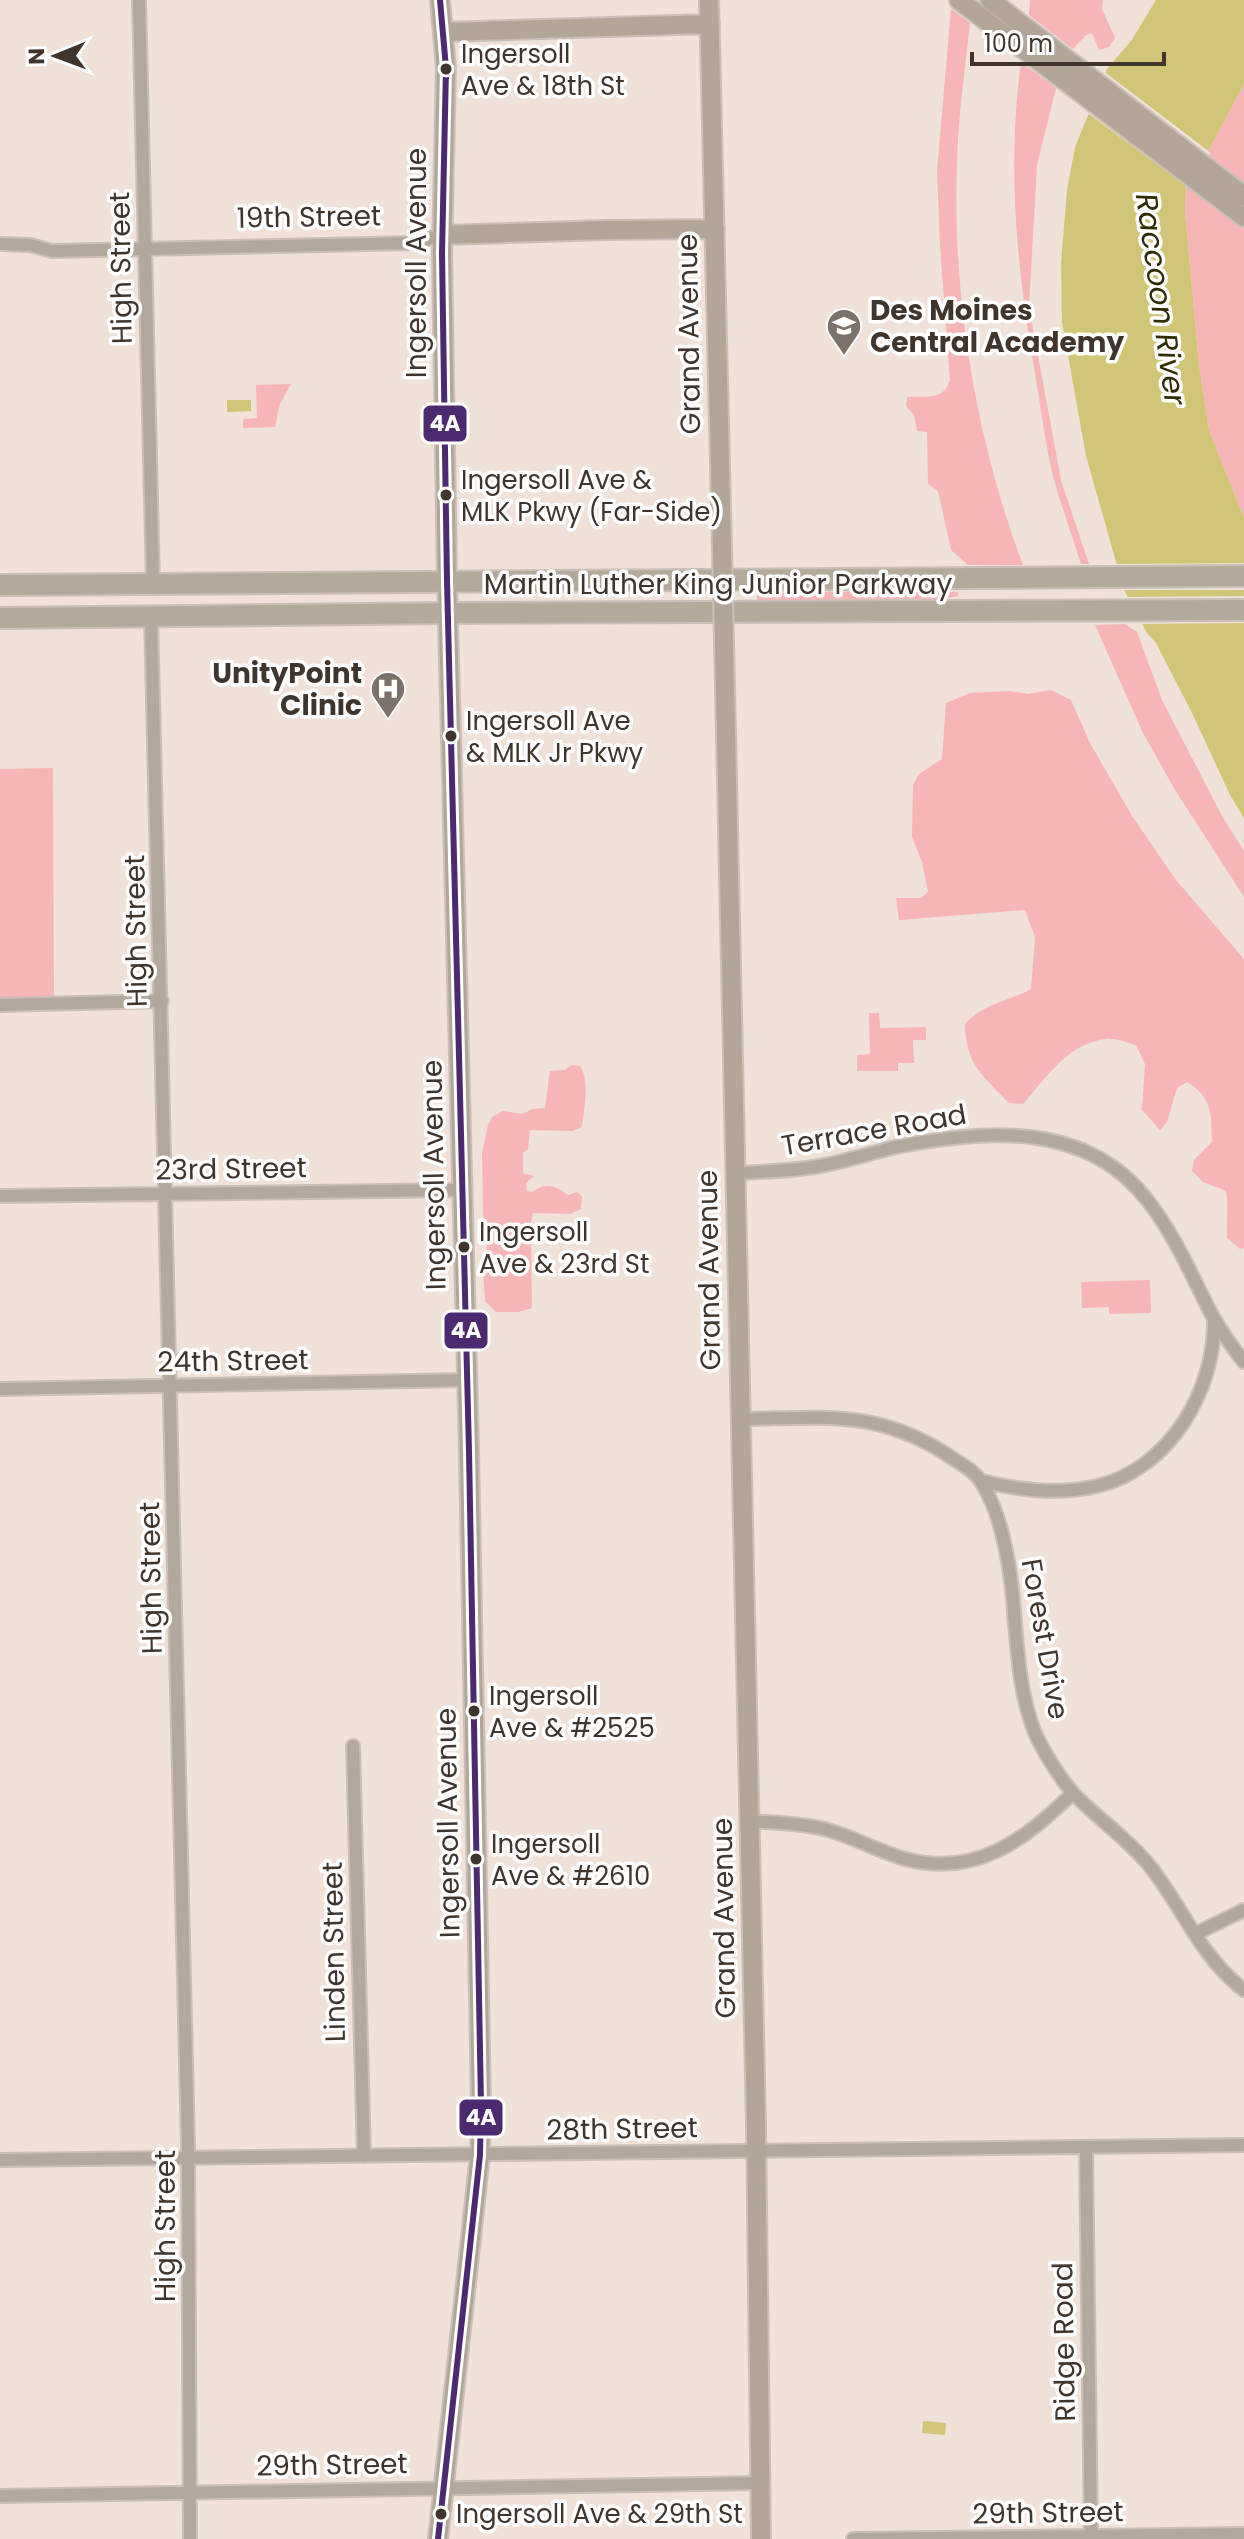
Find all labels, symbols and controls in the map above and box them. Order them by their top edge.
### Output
north arrow [16,16,96,96]
scale bar [972,16,1164,66]
text: 100 m [984,27,1053,60]
place label: Ingersoll Ave & 18th St [461,36,625,104]
text: N [21,48,52,65]
marker: Ingersoll Ave & 18th St [438,61,454,77]
street label: Ingersoll Avenue [397,148,436,378]
water label: Raccoon River [1125,190,1197,409]
street label: High Street [100,191,142,345]
street label: 19th Street [237,196,381,238]
street label: Grand Avenue [668,233,710,435]
place label: Des Moines Central Academy [870,291,1125,362]
school or university icon: Des Moines Central Academy [825,307,863,357]
line badge: 4A [422,404,468,443]
text: 4A [429,408,461,439]
place label: Ingersoll Ave & MLK Pkwy (Far-Side) [461,462,722,530]
marker: Ingersoll Ave & MLK Pkwy (Far-Side) [438,487,454,503]
street label: Martin Luther King Junior Parkway [484,565,952,604]
place label: UnityPoint Clinic [212,654,362,725]
hospital icon: UnityPoint Clinic [369,670,407,720]
place label: Ingersoll Ave & MLK Jr Pkwy [466,703,643,771]
marker: Ingersoll Ave & MLK Jr Pkwy [443,728,459,744]
street label: High Street [115,854,157,1008]
street label: Ingersoll Avenue [412,1059,456,1291]
street label: Terrace Road [779,1095,969,1165]
street label: 23rd Street [155,1148,307,1190]
street label: Grand Avenue [688,1169,730,1371]
place label: Ingersoll Ave & 23rd St [479,1214,650,1282]
marker: Ingersoll Ave & 23rd St [456,1239,472,1255]
line badge: 4A [443,1311,489,1350]
text: 4A [450,1315,482,1346]
street label: 24th Street [157,1340,309,1382]
street label: High Street [130,1501,172,1655]
street label: Forest Drive [1012,1556,1078,1722]
place label: Ingersoll Ave & #2525 [489,1678,655,1746]
marker: Ingersoll Ave & #2525 [466,1703,482,1719]
street label: Ingersoll Avenue [426,1707,470,1939]
street label: Grand Avenue [703,1817,745,2019]
place label: Ingersoll Ave & #2610 [491,1826,650,1894]
marker: Ingersoll Ave & #2610 [468,1851,484,1867]
street label: Linden Street [313,1861,355,2043]
line badge: 4A [458,2098,504,2137]
text: 4A [465,2102,497,2133]
street label: 28th Street [546,2108,698,2150]
street label: High Street [146,2150,185,2302]
street label: Ridge Road [1043,2262,1085,2422]
street label: 29th Street [256,2444,408,2486]
street label: 29th Street [972,2492,1124,2534]
place label: Ingersoll Ave & 29th St [456,2496,743,2532]
marker: Ingersoll Ave & 29th St [433,2506,449,2522]

